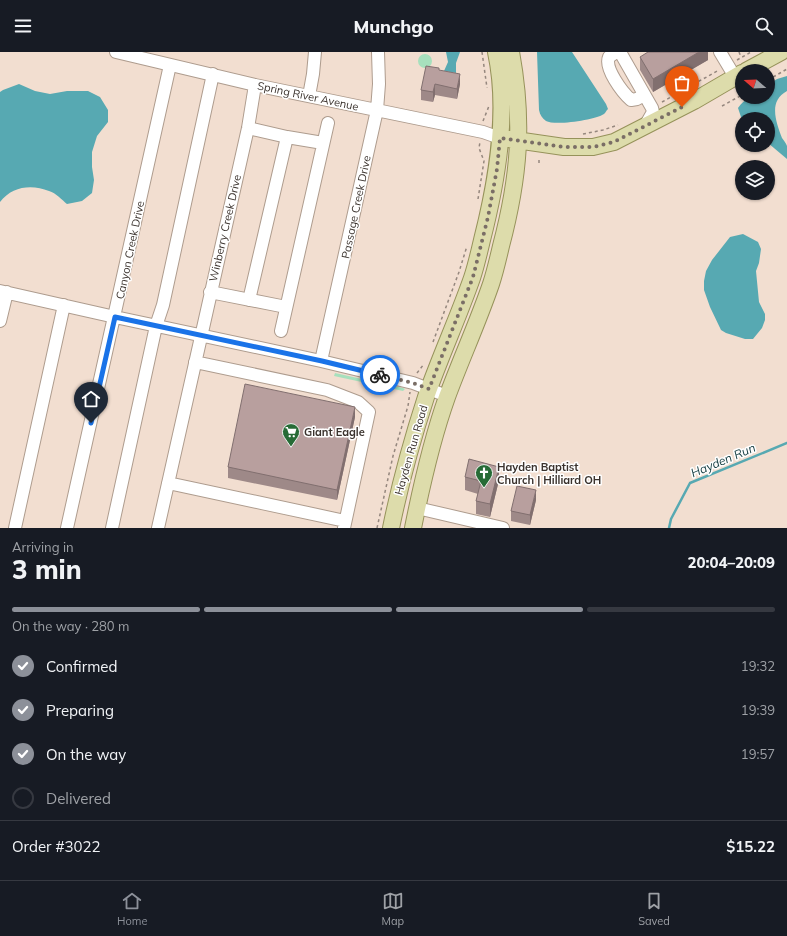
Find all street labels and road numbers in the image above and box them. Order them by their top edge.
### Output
street label: Spring River Avenue [256,78,360,114]
street label: Passage Creek Drive [338,154,374,260]
street label: Winberry Creek Drive [206,173,244,283]
street label: Canyon Creek Drive [113,200,147,300]
street label: Hayden Run Road [391,403,431,497]

